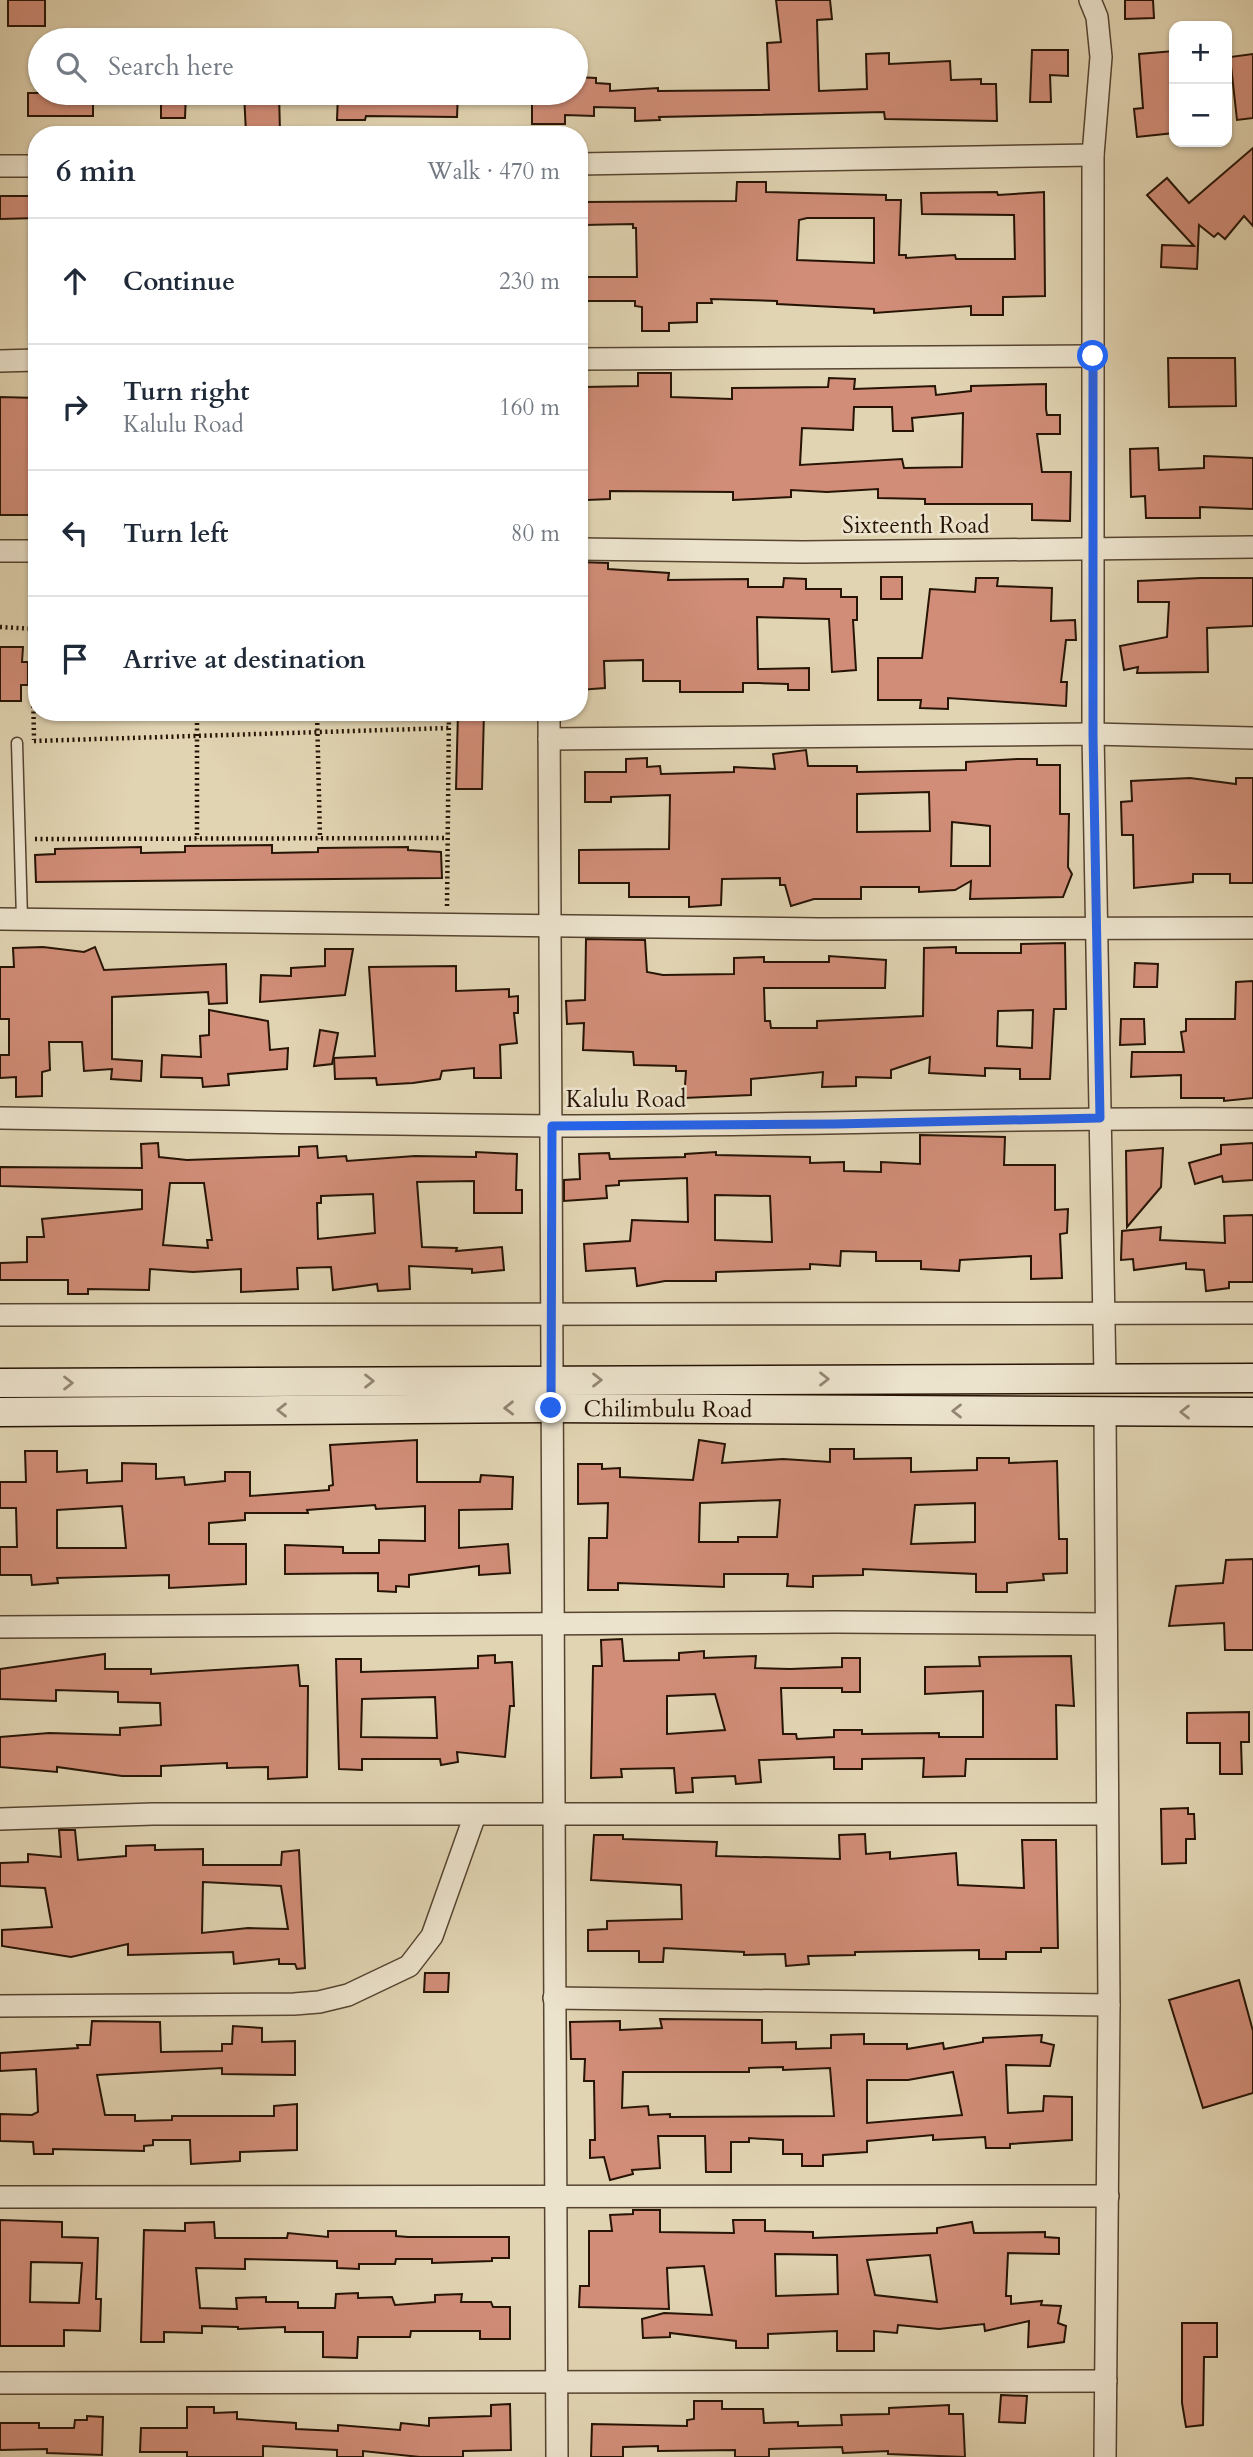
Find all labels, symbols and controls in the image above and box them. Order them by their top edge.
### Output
map controls [1169,21,1232,147]
button: + [1169,21,1232,84]
search box [28,28,588,105]
icon: search [52,48,90,86]
text: Search here [108,49,234,84]
button: − [1169,84,1232,147]
text: 6 min [56,151,136,192]
text: Walk · 470 m [427,156,560,187]
icon: ahead [56,262,94,300]
text: Continue [123,264,235,299]
text: 230 m [499,266,560,297]
route start [1077,340,1108,371]
text: Turn right [123,374,250,409]
icon: right [56,388,94,426]
text: 160 m [499,392,560,423]
text: Kalulu Road [123,409,244,440]
street label: Sixteenth Road [842,510,990,541]
icon: left [56,514,94,552]
text: Turn left [123,516,228,551]
text: 80 m [511,518,560,549]
icon: arrive [56,640,94,678]
text: Arrive at destination [123,642,366,677]
street label: Kalulu Road [566,1084,687,1115]
one-way arrow [819,1371,830,1387]
one-way arrow [592,1372,602,1388]
one-way arrow [364,1373,375,1389]
one-way arrow [63,1375,74,1391]
route end [535,1392,566,1423]
street label: Chilimbulu Road [584,1393,753,1425]
one-way arrow [504,1401,515,1416]
one-way arrow [276,1402,287,1418]
one-way arrow [952,1403,962,1419]
one-way arrow [1179,1404,1190,1420]

